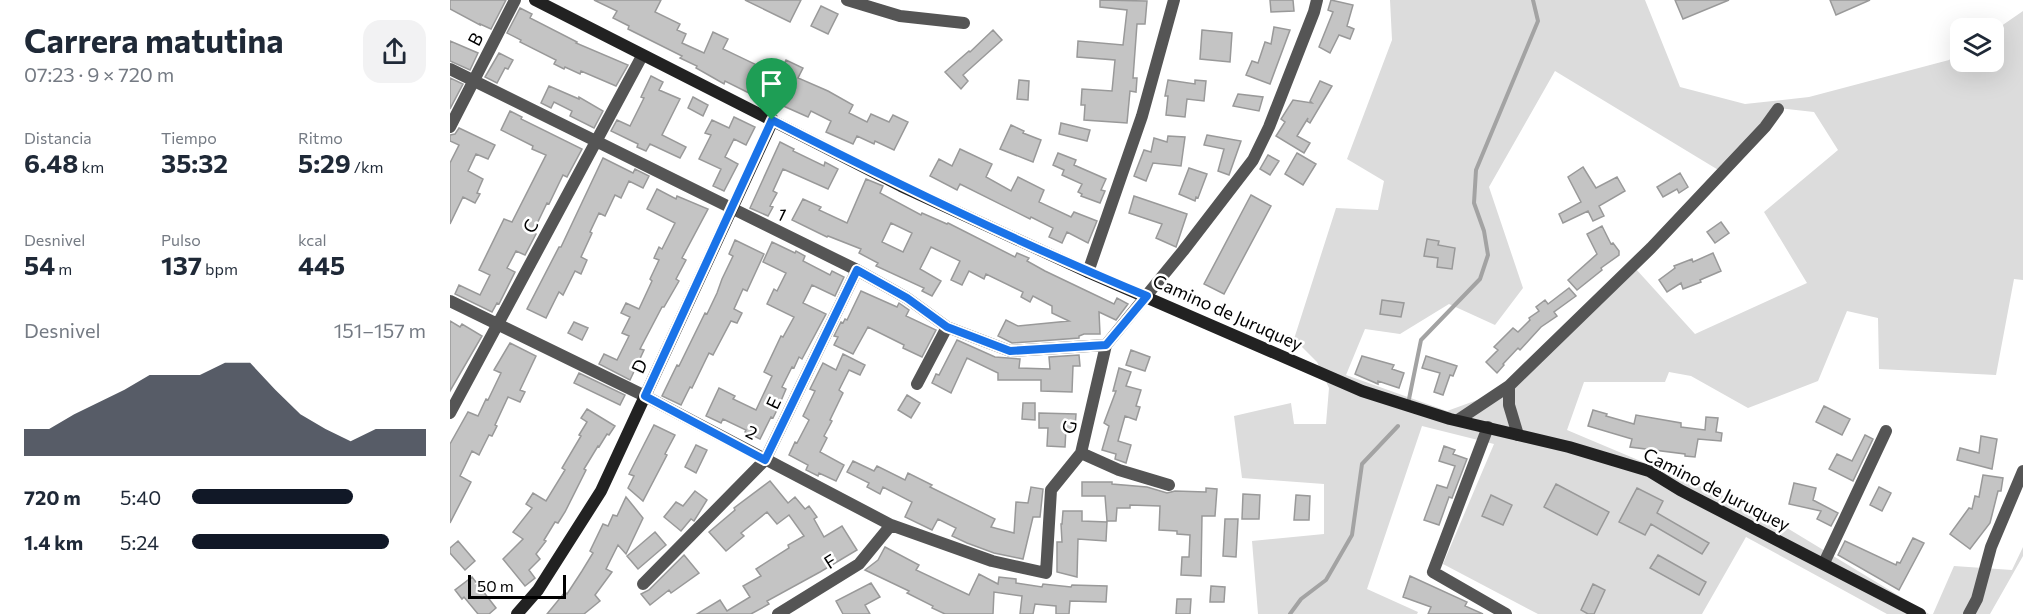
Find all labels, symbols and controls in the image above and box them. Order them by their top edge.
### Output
map controls [1950,18,2004,72]
button: layers [1950,18,2004,72]
text: Carrera matutina [24,19,284,60]
button: share [363,20,426,83]
street label: B [463,29,487,49]
pin [746,58,797,120]
text: 07:23 · 9 × 720 m [24,62,174,86]
icon: arrive [755,67,788,100]
text: Distancia [24,128,92,147]
text: Tiempo [161,128,217,147]
text: Ritmo [298,128,343,147]
text: 6.48 [24,147,78,178]
text: 35:32 [161,147,228,178]
text: 5:29 [298,147,351,178]
text: km [78,157,104,176]
text: /km [351,157,384,176]
street label: 1 [774,202,790,226]
street label: C [517,215,543,237]
text: Desnivel [24,230,85,249]
text: Pulso [161,230,201,249]
text: kcal [298,230,327,249]
text: 54 [24,249,55,280]
text: 137 [161,249,202,280]
text: 445 [298,249,345,280]
text: m [55,259,72,278]
text: bpm [202,259,238,278]
street label: Camino de Juruquey [1150,269,1306,355]
text: Desnivel [24,318,101,342]
text: 151–157 m [334,318,426,342]
street label: D [626,355,652,377]
street label: E [761,393,785,413]
street label: G [1057,418,1081,436]
street label: 2 [742,420,762,444]
street label: Camino de Juruquey [1640,443,1794,535]
text: 720 m [24,485,81,509]
text: 5:40 [120,485,161,509]
text: 1.4 km [24,530,83,554]
text: 5:24 [120,530,159,554]
street label: F [820,549,840,573]
scale bar [468,572,566,600]
text: 50 m [477,576,514,595]

